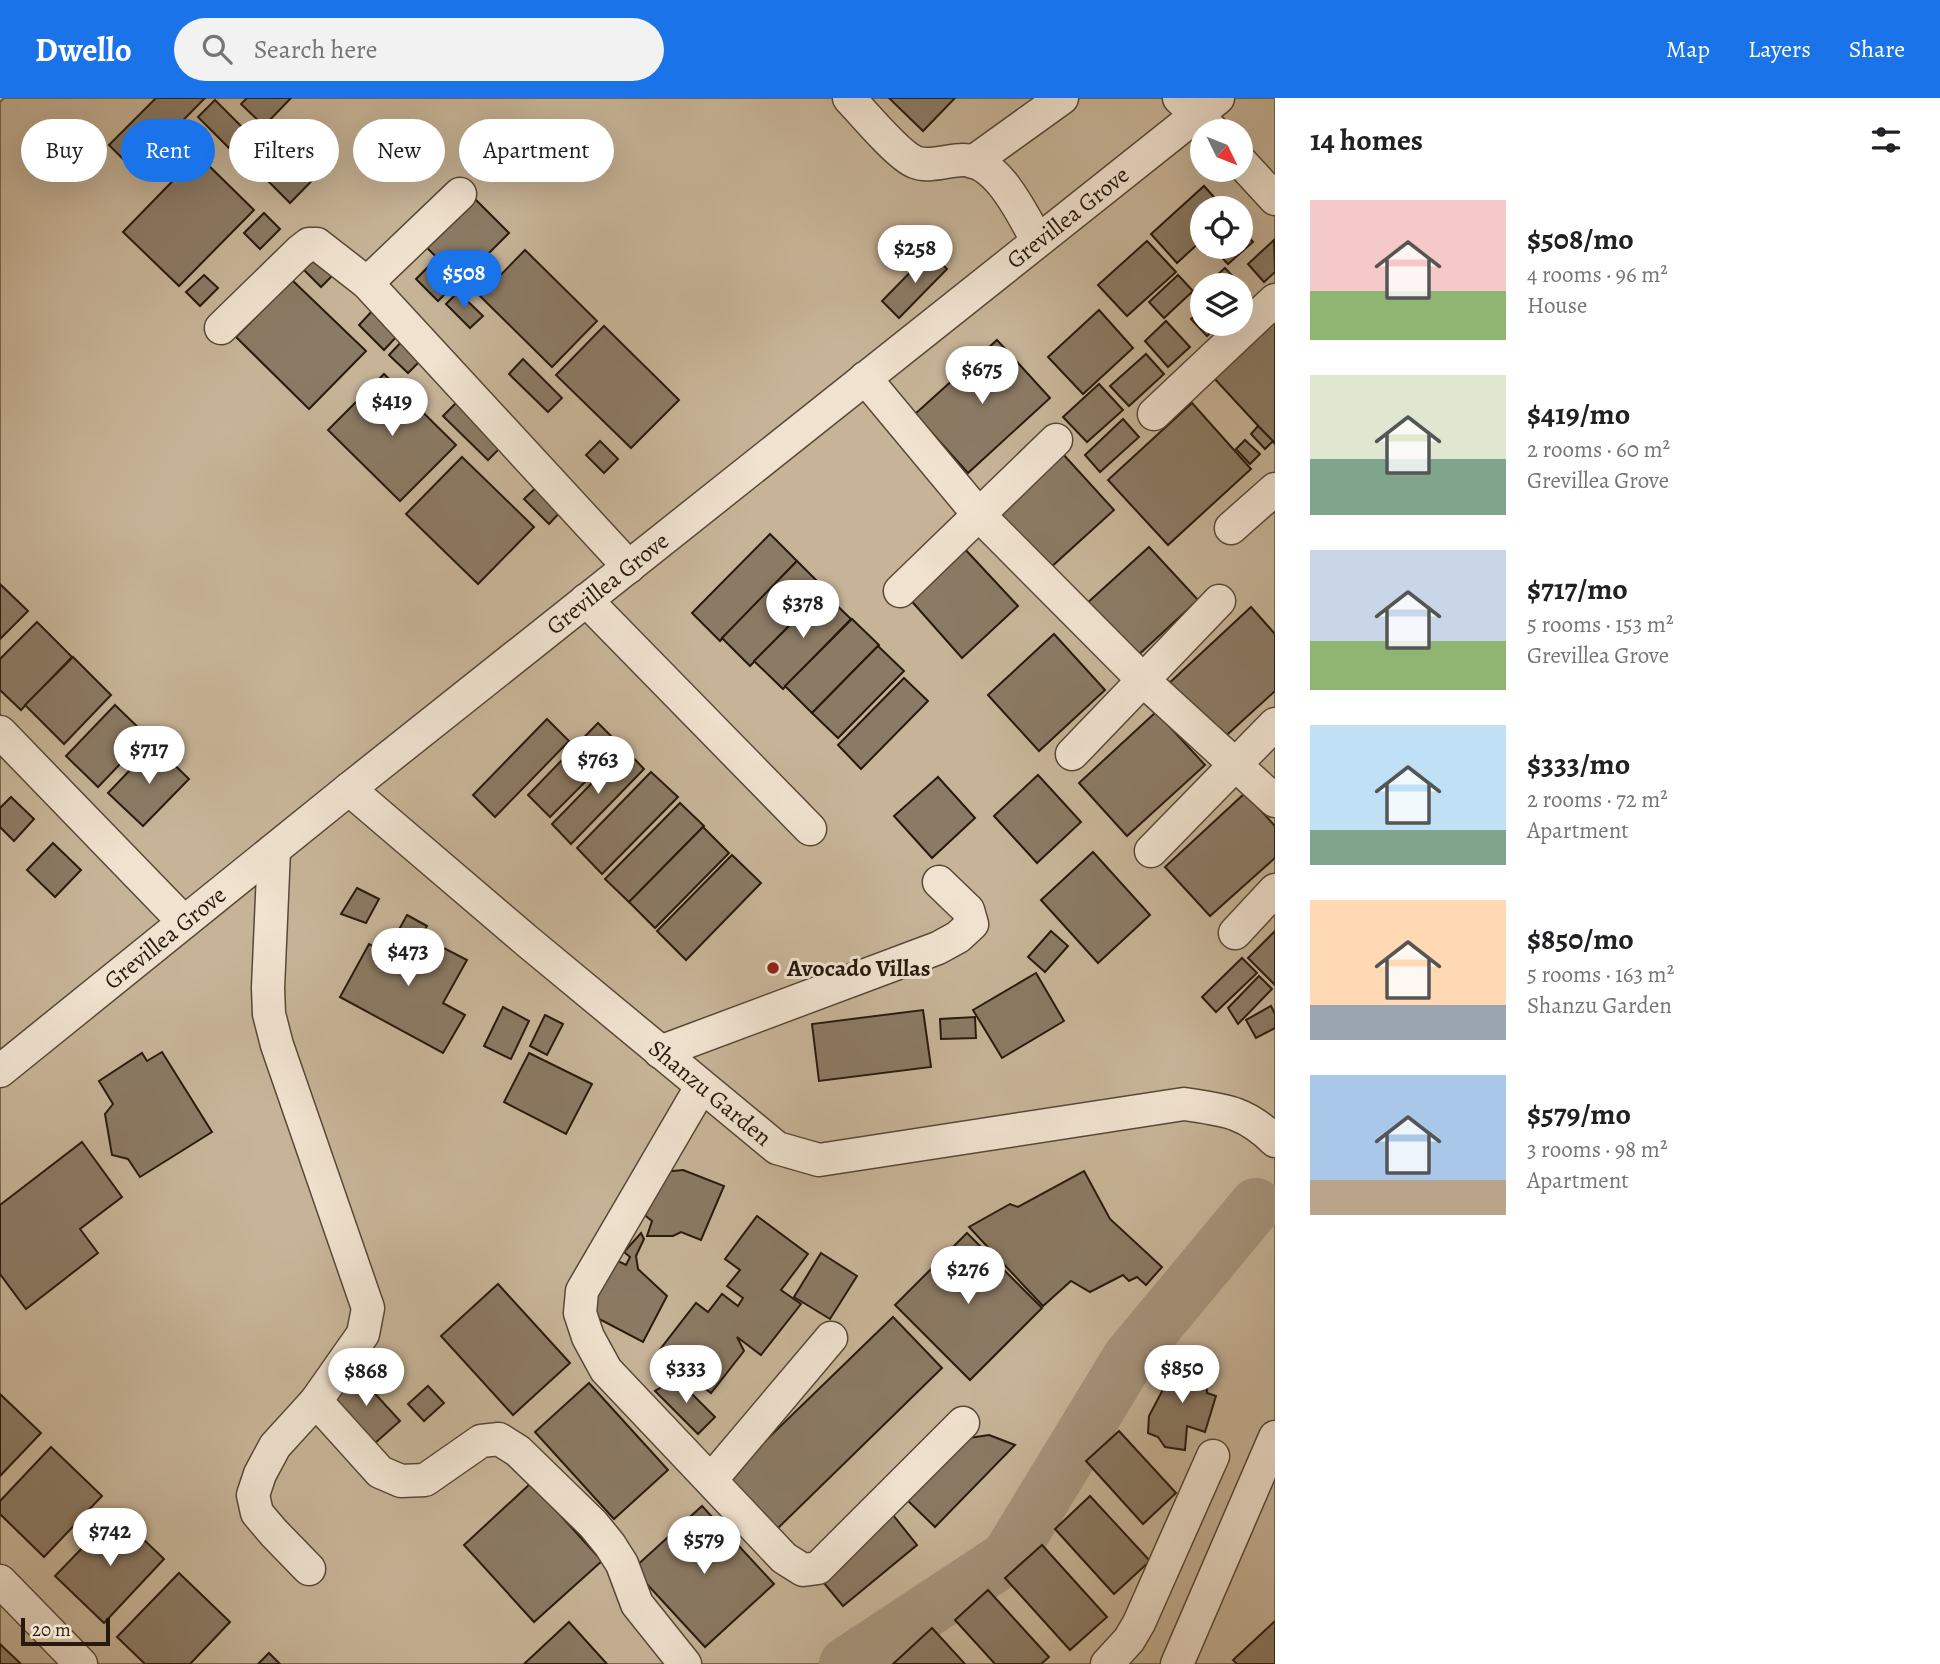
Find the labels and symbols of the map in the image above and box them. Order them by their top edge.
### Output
north arrow [1190,119,1253,182]
street label: Grevillea Grove [1000,159,1136,276]
pin: $258 [874,226,956,285]
pin: $508 [423,250,505,310]
pin: $675 [941,346,1023,406]
pin: $419 [351,378,433,438]
street label: Grevillea Grove [540,525,676,642]
pin: $378 [762,580,844,640]
pin: $717 [108,726,190,786]
pin: $763 [557,736,639,796]
street label: Grevillea Grove [97,879,233,997]
pin: $473 [367,928,449,988]
place label: Avocado Villas [786,952,931,984]
marker: Avocado Villas [765,960,781,976]
street label: Shanzu Garden [642,1032,779,1153]
pin: $276 [927,1246,1009,1306]
pin: $333 [645,1346,727,1405]
pin: $850 [1141,1346,1223,1405]
pin: $868 [325,1348,407,1408]
pin: $742 [69,1508,151,1568]
pin: $579 [663,1516,745,1576]
scale bar [21,1615,110,1647]

